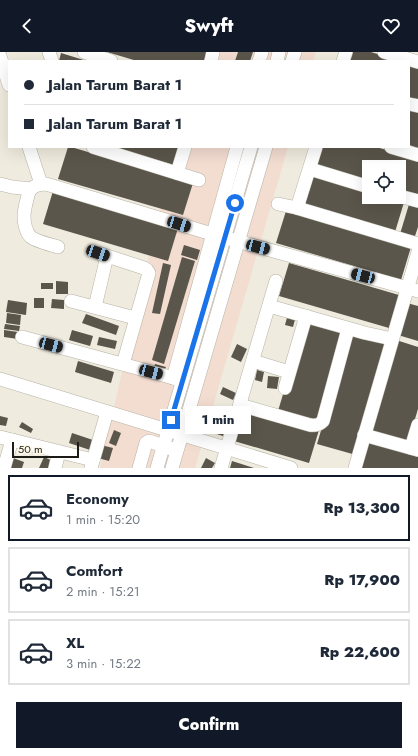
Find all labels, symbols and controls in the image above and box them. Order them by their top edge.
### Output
text: Swyft [185,13,233,39]
icon: back [16,15,38,37]
icon: heart [380,15,402,37]
text: Jalan Tarum Barat 1 [48,74,182,96]
text: Jalan Tarum Barat 1 [48,113,182,135]
map controls [362,160,406,204]
button: locate [362,160,406,204]
route start [226,194,244,212]
car [166,215,192,233]
car [245,238,271,256]
car [85,243,111,263]
car [350,267,376,285]
car [38,336,64,354]
car [138,363,164,381]
callout: 1 min [185,406,251,434]
text: 1 min [202,410,234,429]
route end [162,411,180,429]
scale bar [12,440,79,459]
text: 50 m [18,441,43,457]
text: Economy [66,488,129,510]
icon: car [18,490,54,526]
text: Rp 13,300 [324,497,400,519]
text: 1 min · 15:20 [66,510,140,529]
text: Comfort [66,560,123,582]
icon: car [18,562,54,598]
text: Rp 17,900 [324,569,400,591]
text: 2 min · 15:21 [66,582,140,601]
text: XL [66,632,84,654]
icon: car [18,634,54,670]
text: Rp 22,600 [320,641,400,663]
text: 3 min · 15:22 [66,654,141,673]
button: Confirm [16,702,402,748]

